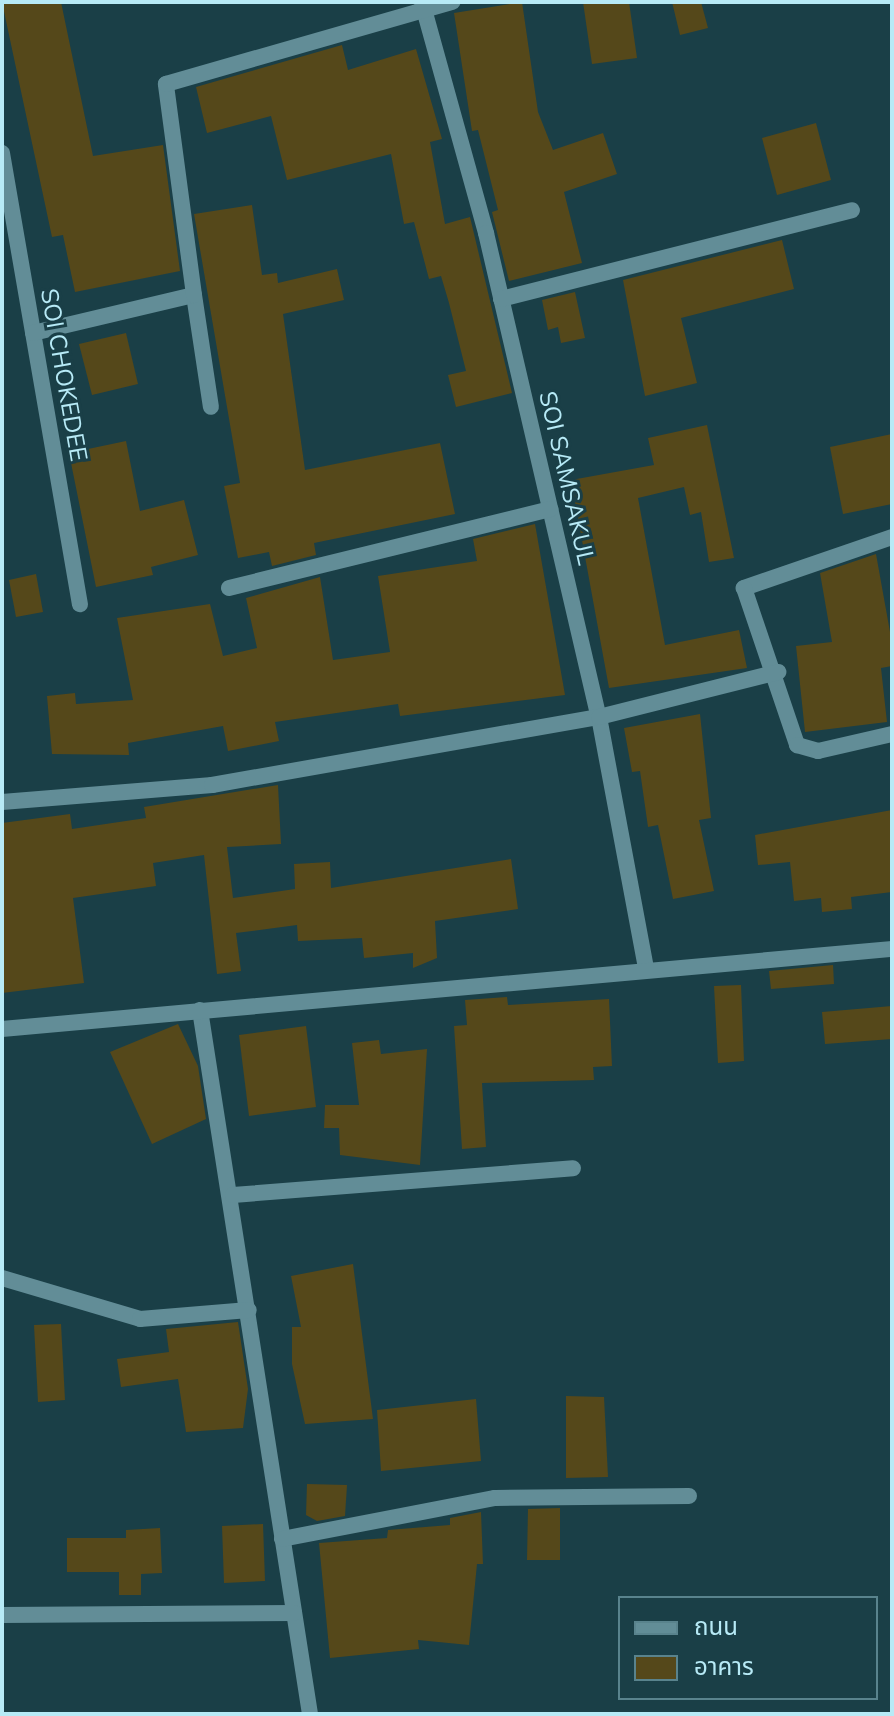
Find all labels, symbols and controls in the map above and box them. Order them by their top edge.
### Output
street label: SOI CHOKEDEE [35,286,93,464]
street label: SOI SAMSAKUL [533,388,601,568]
legend [618,1596,878,1700]
text: ถนน [694,1611,738,1641]
text: อาคาร [694,1651,754,1681]

